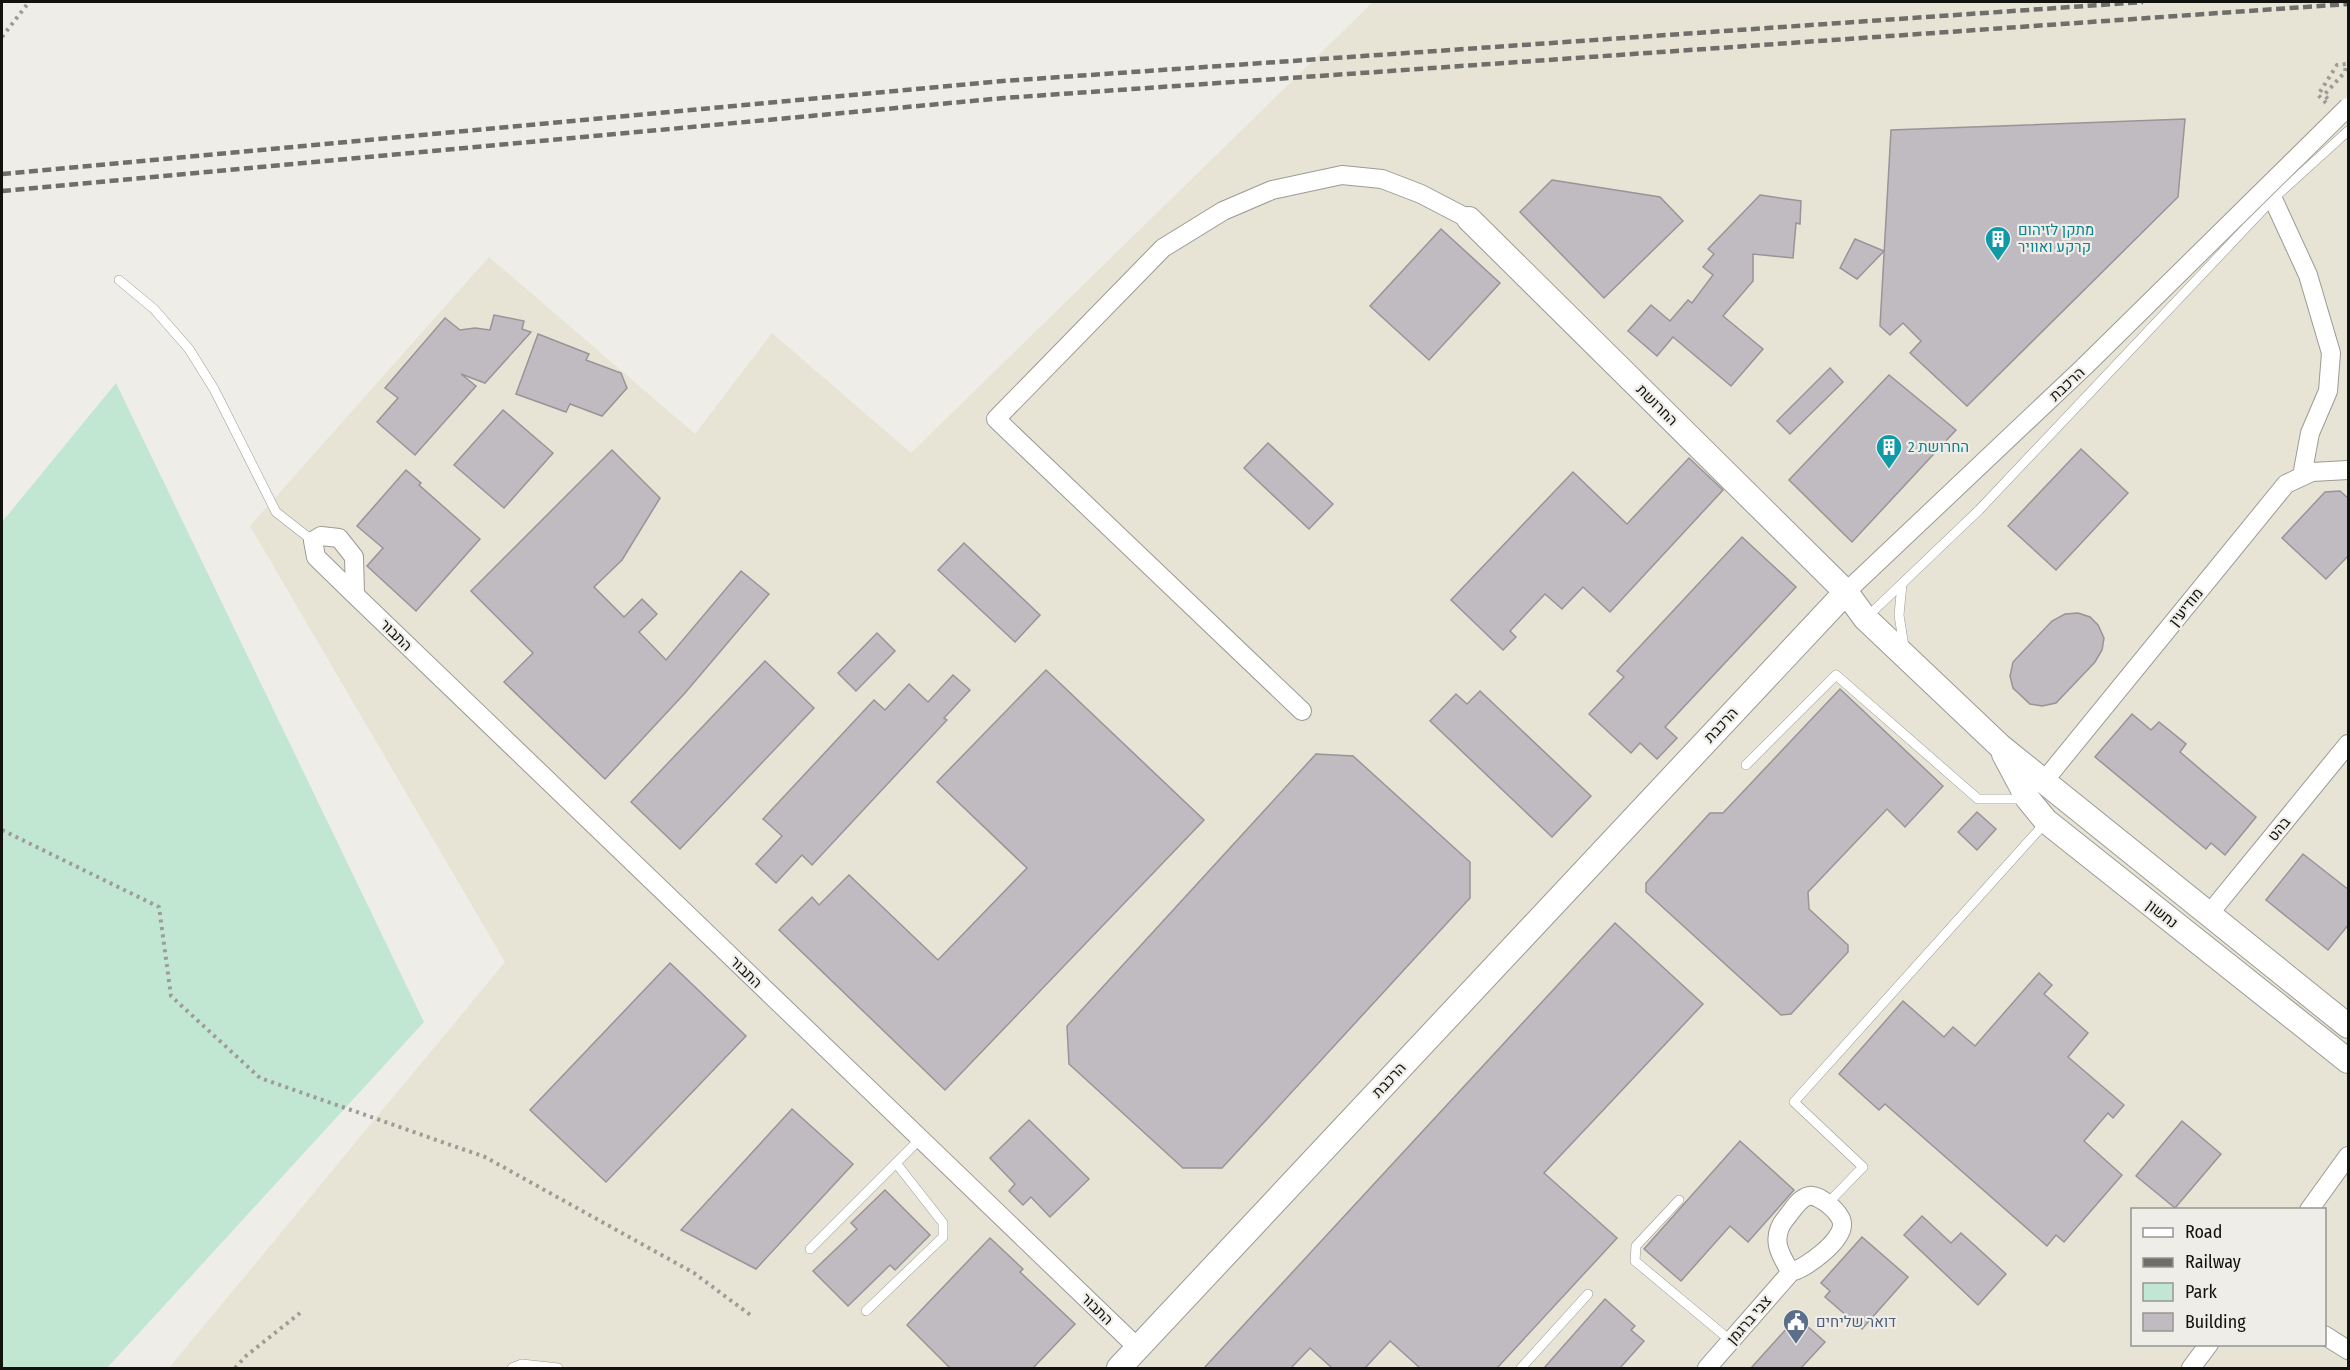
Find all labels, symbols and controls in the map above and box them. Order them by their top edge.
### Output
place label: מתקן לזיהום קרקע ואוויר [2018,221,2094,256]
building icon: מתקן לזיהום קרקע ואוויר [1983,224,2013,262]
street label: הרכבת [2046,363,2088,405]
street label: החרושת [1633,381,1681,429]
building icon: החרושת 2 [1874,432,1904,470]
place label: החרושת 2 [1908,438,1969,456]
street label: מודיעין [2165,584,2207,630]
street label: התבור [376,615,416,655]
street label: הרכבת [1700,704,1742,746]
street label: בהט [2264,813,2294,845]
street label: נחשון [2143,896,2181,932]
street label: התבור [726,952,766,992]
street label: הרכבת [1368,1059,1410,1101]
legend [2131,1208,2326,1346]
text: Road [2185,1221,2222,1243]
text: Railway [2185,1251,2241,1273]
text: Park [2185,1281,2218,1303]
street label: התבור [1077,1289,1117,1329]
street label: צבי ברגמן [1723,1292,1775,1348]
public building icon: דואר שליחים [1781,1307,1811,1345]
text: Building [2185,1311,2246,1333]
place label: דואר שליחים [1816,1313,1896,1331]

